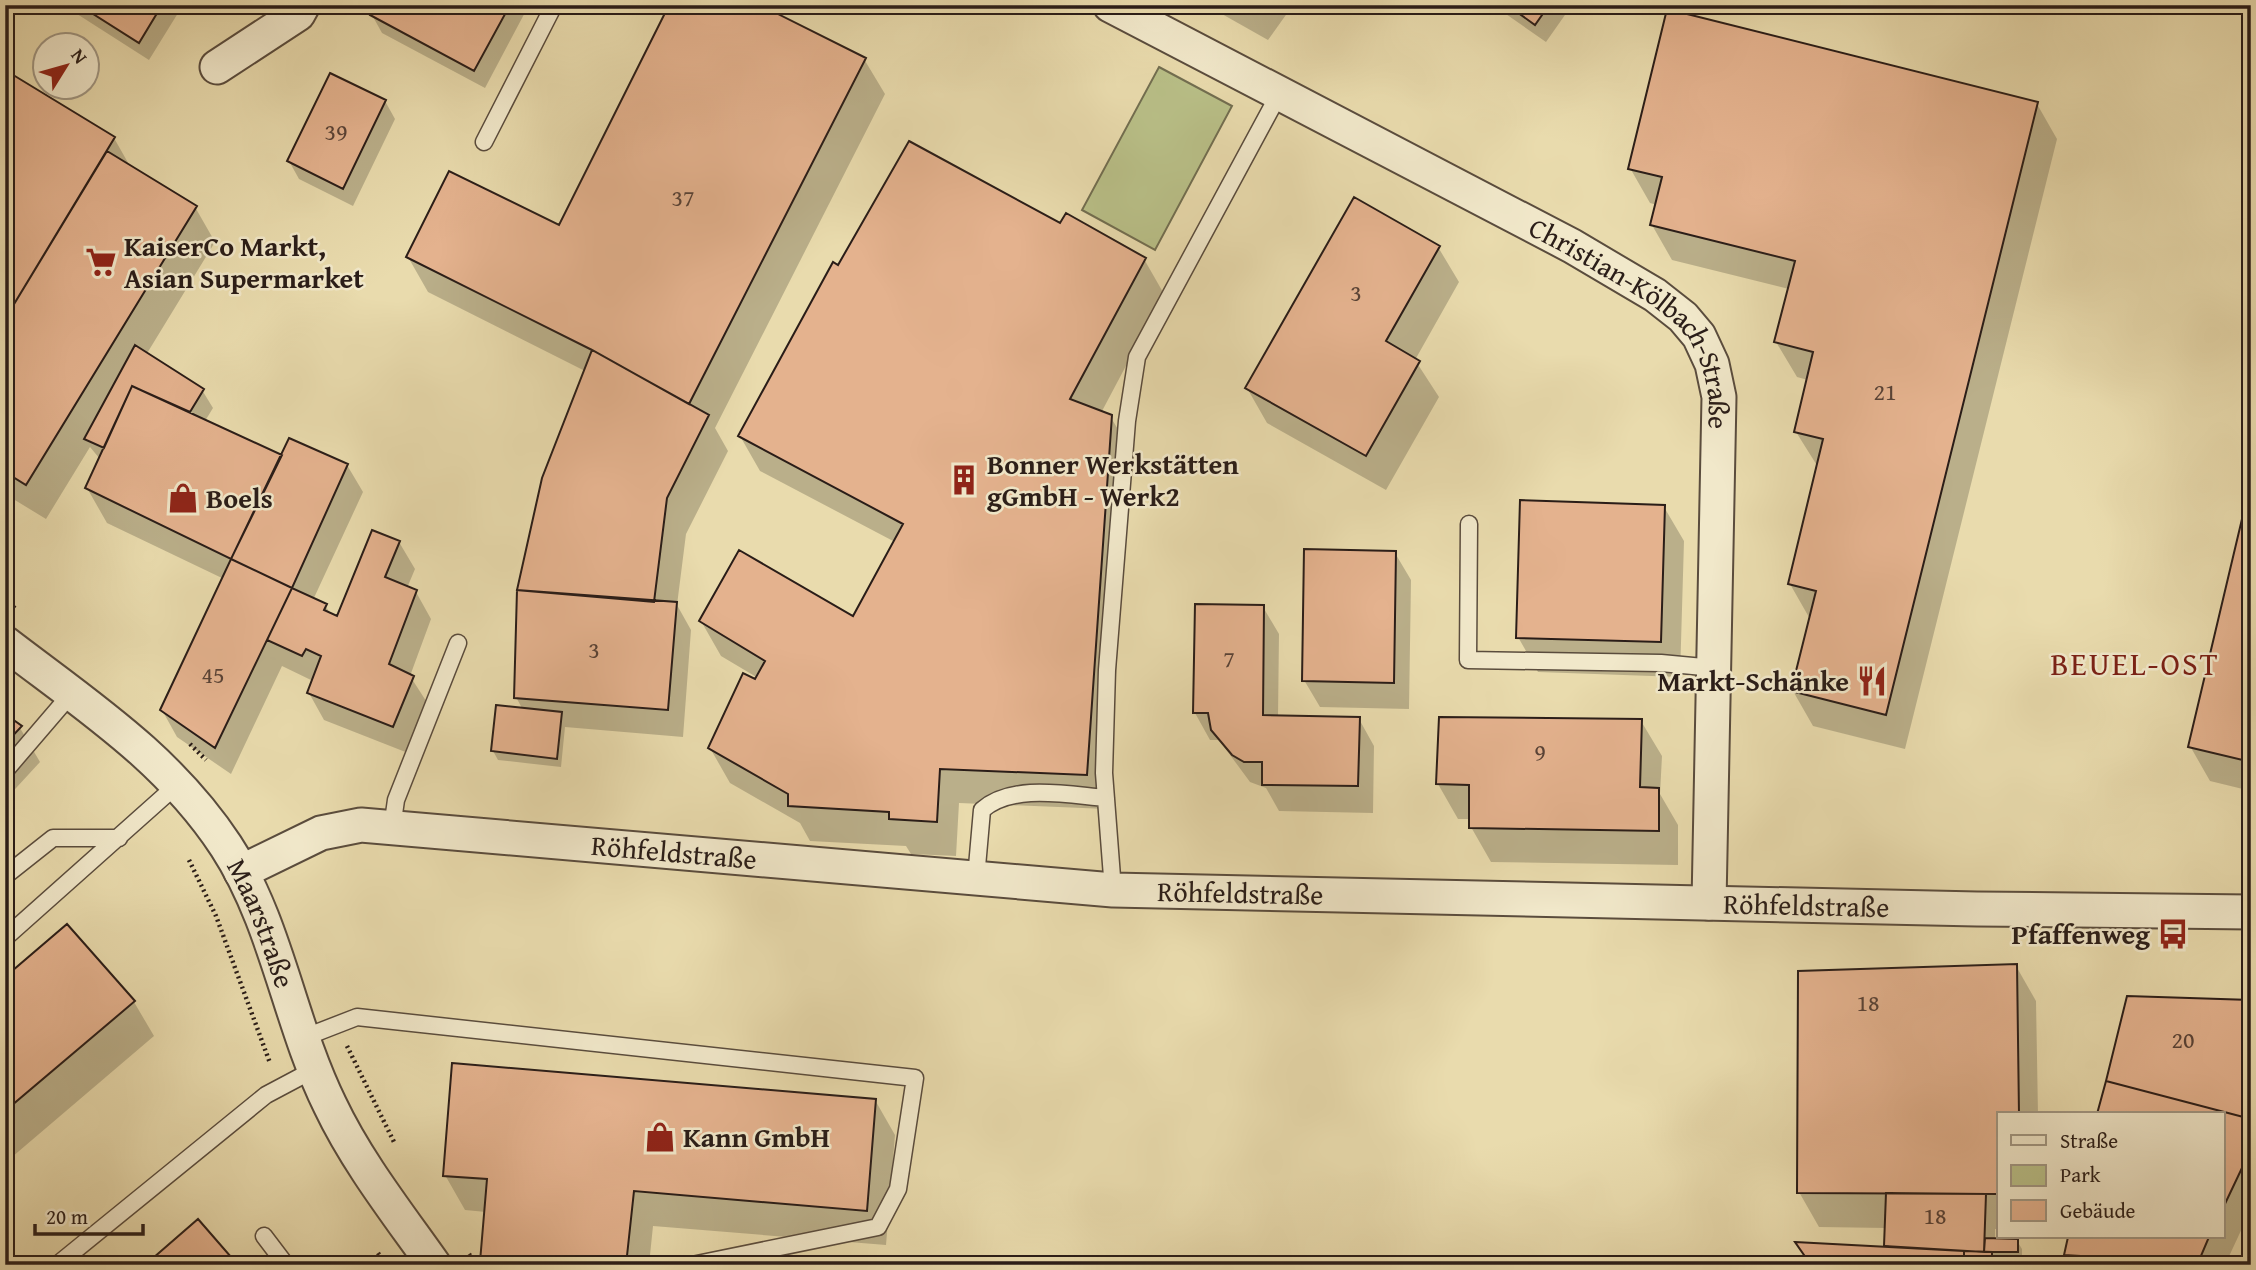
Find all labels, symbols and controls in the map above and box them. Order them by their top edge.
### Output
north arrow [32,32,102,102]
text: N [65,42,95,70]
house number: 39 [324,114,348,149]
house number: 37 [671,180,695,215]
street label: Christian-Kölbach-Straße [1522,206,1740,430]
place label: KaiserCo Markt, Asian Supermarket [124,225,364,298]
supermarket icon: KaiserCo Markt, Asian Supermarket [84,245,118,279]
house number: 3 [1350,275,1362,310]
house number: 21 [1873,374,1897,409]
place label: Bonner Werkstätten gGmbH - Werk2 [987,443,1239,516]
building icon: Bonner Werkstätten gGmbH - Werk2 [947,463,981,497]
place label: Boels [206,477,273,518]
shop icon: Boels [166,481,200,515]
house number: 3 [588,632,600,667]
district label: BEUEL-OST [2050,640,2220,687]
house number: 7 [1223,641,1235,676]
house number: 45 [201,657,225,692]
place label: Markt-Schänke [1657,660,1849,701]
restaurant icon: Markt-Schänke [1855,664,1889,698]
house number: 9 [1534,734,1546,769]
street label: Röhfeldstraße [590,824,759,879]
street label: Maarstraße [218,851,306,993]
street label: Röhfeldstraße [1157,870,1324,915]
street label: Röhfeldstraße [1723,882,1890,927]
place label: Pfaffenweg [2012,913,2150,954]
bus stop icon: Pfaffenweg [2156,917,2190,951]
house number: 18 [1856,985,1880,1020]
house number: 20 [2171,1022,2195,1057]
legend [1997,1112,2224,1238]
place label: Kann GmbH [683,1116,830,1157]
shop icon: Kann GmbH [643,1120,677,1154]
text: Straße [2060,1125,2118,1156]
text: Park [2060,1159,2101,1190]
scale bar [35,1193,144,1237]
text: Gebäude [2060,1195,2136,1226]
house number: 18 [1923,1198,1947,1233]
text: 20 m [46,1201,88,1232]

